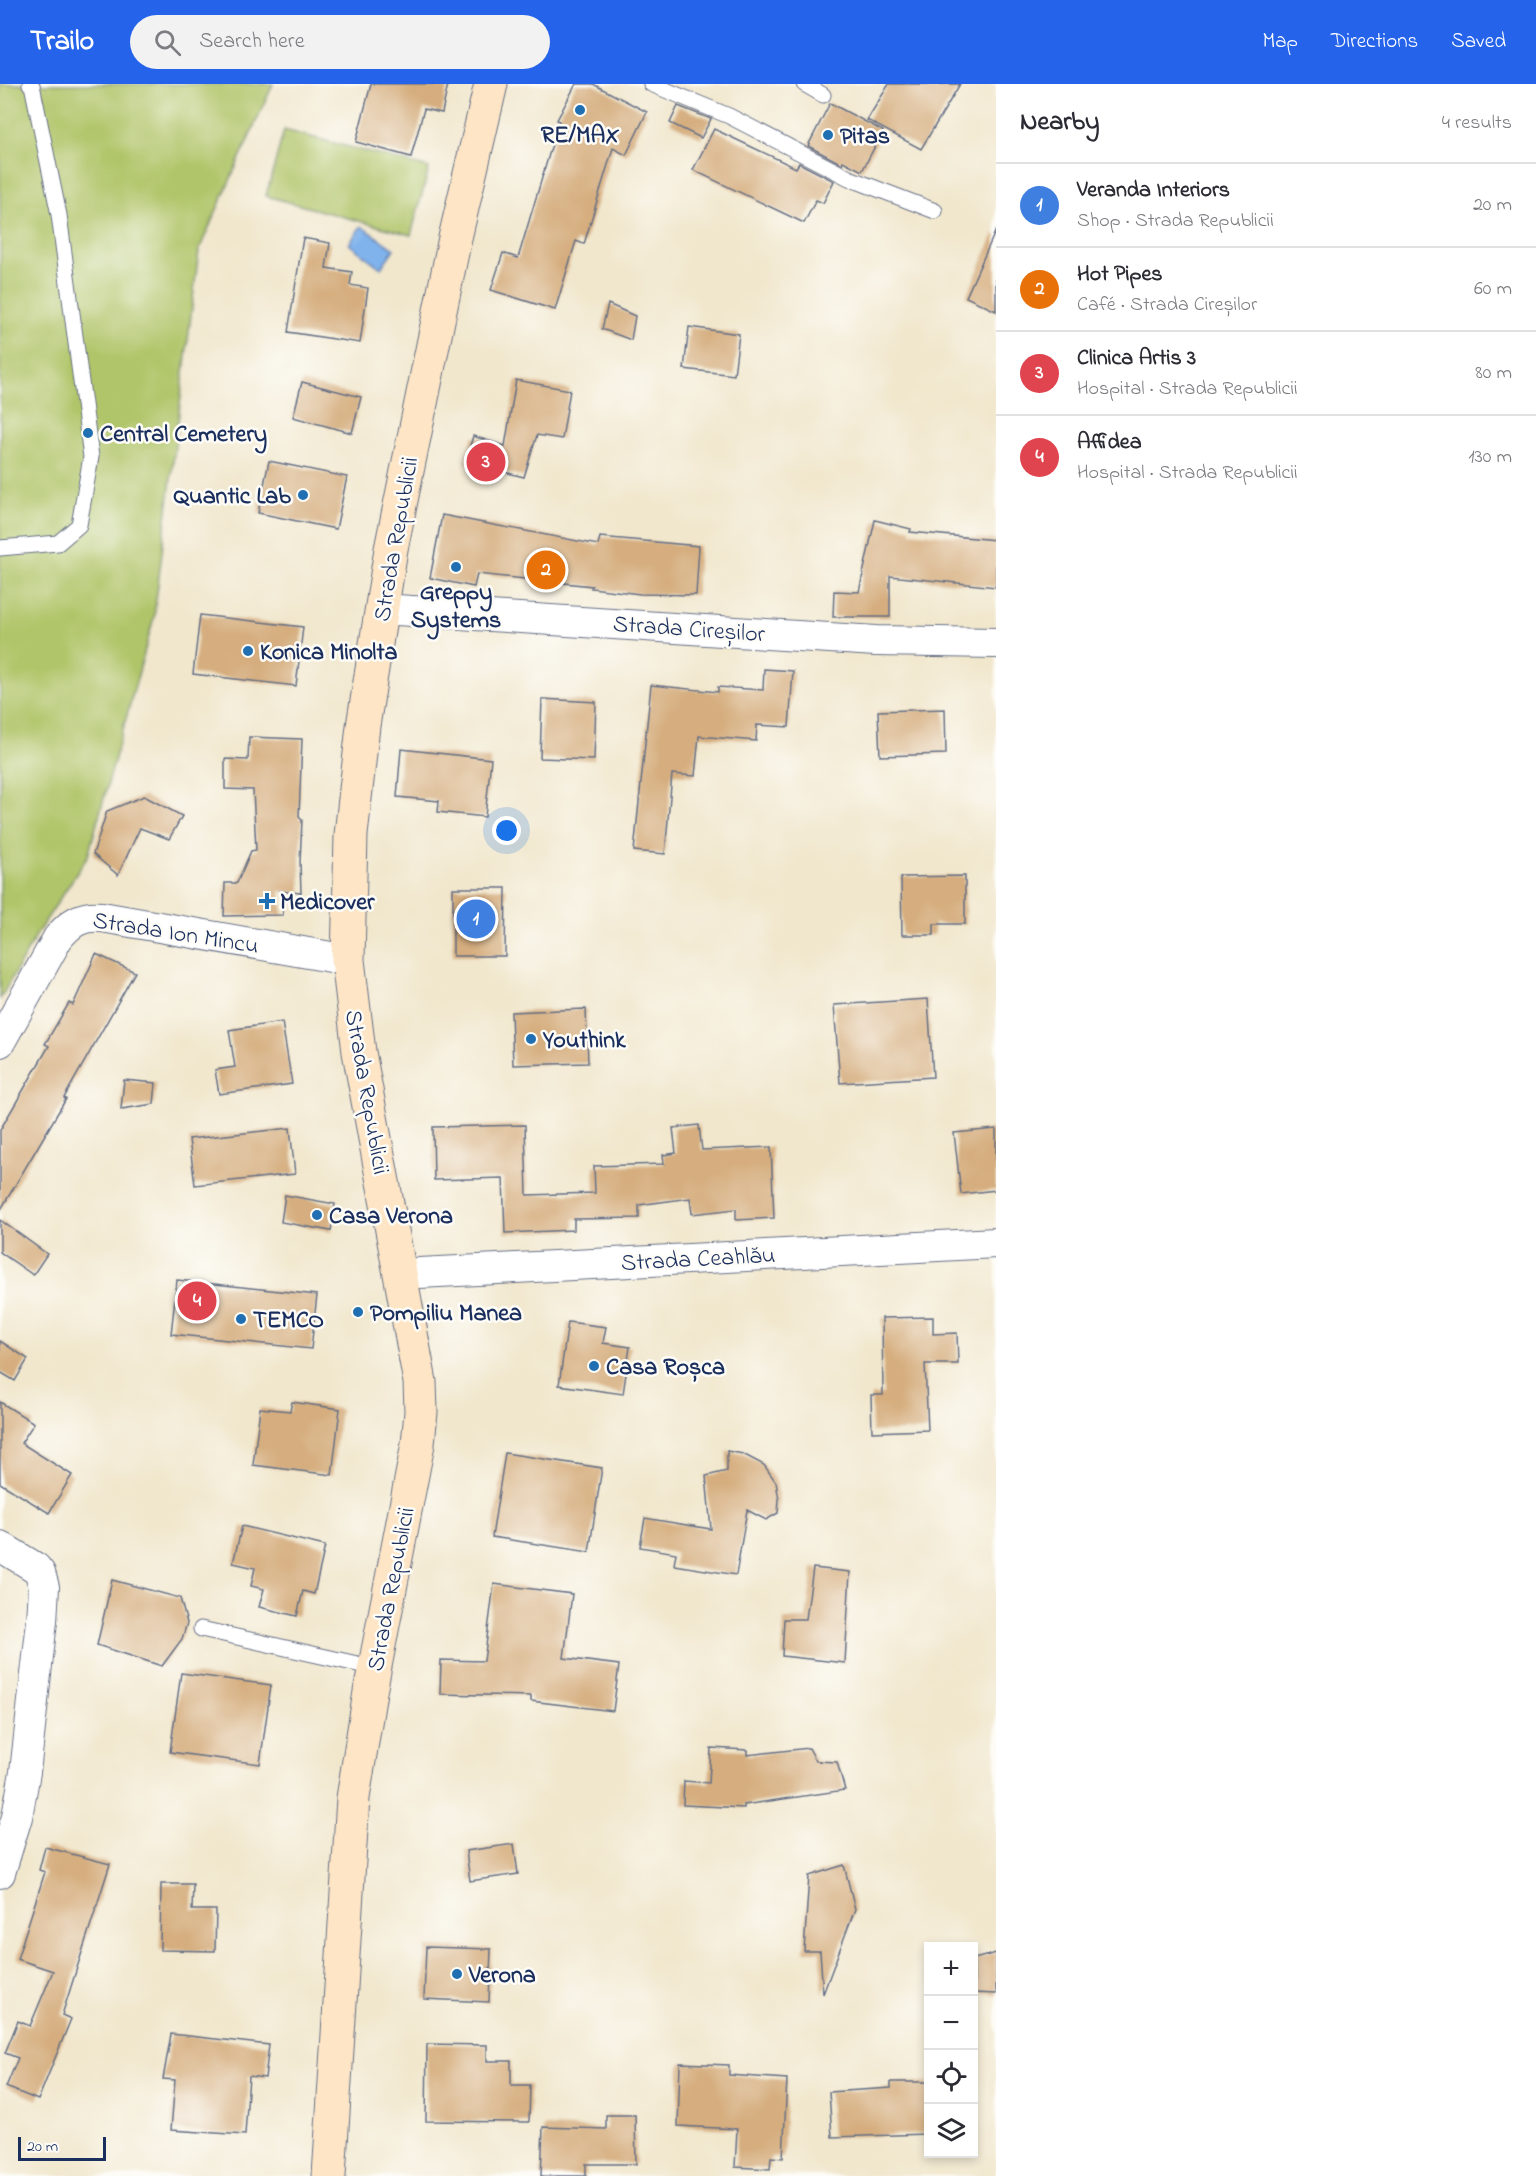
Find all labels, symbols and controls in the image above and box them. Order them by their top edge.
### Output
search box [130,15,550,69]
text: Trailo [30,22,94,63]
icon: search [151,26,184,59]
text: Search here [199,26,305,58]
text: Map [1262,27,1298,57]
text: Directions [1331,27,1418,57]
text: Saved [1451,27,1506,57]
marker: RE/MAX [573,103,587,117]
text: Nearby [1020,104,1099,142]
text: 4 results [1442,109,1512,138]
place label: RE/MAX [541,119,619,154]
place label: Pitas [840,120,890,155]
marker: Pitas [821,128,835,142]
text: Veranda Interiors [1077,175,1230,207]
text: 1 [1036,191,1043,220]
text: 20 m [1473,191,1512,220]
text: Shop · Strada Republicii [1077,207,1274,236]
text: Hot Pipes [1077,259,1163,291]
text: 2 [1035,275,1044,304]
text: 60 m [1474,275,1512,304]
text: Café · Strada Cireșilor [1077,291,1257,320]
text: Clinica Artis 3 [1077,343,1196,375]
text: 3 [1035,359,1044,388]
text: 80 m [1475,359,1512,388]
text: Hospital · Strada Republicii [1077,375,1298,404]
place label: Central Cemetery [100,418,267,454]
marker: Central Cemetery [81,426,95,440]
text: Affidea [1077,427,1142,459]
pin: 3 [466,440,506,484]
text: 4 [1035,443,1044,472]
text: 130 m [1468,443,1512,472]
street label: Strada Republicii [366,454,429,625]
text: Hospital · Strada Republicii [1077,459,1298,488]
place label: Quantic Lab [174,480,291,515]
marker: Quantic Lab [296,488,310,502]
pin: 2 [526,548,566,592]
marker: Greppy Systems [449,560,463,574]
place label: Greppy Systems [411,576,501,640]
street label: Strada Cireșilor [612,608,767,653]
place label: Konica Minolta [260,636,397,671]
marker: Konica Minolta [241,644,255,658]
your location [492,816,521,845]
place label: Medicover [280,886,375,921]
marker: Medicover [258,892,276,910]
pin: 1 [456,896,496,942]
street label: Strada Ion Mincu [90,904,261,965]
street label: Strada Republicii [334,1007,397,1178]
place label: Youthink [542,1024,626,1059]
marker: Youthink [524,1032,538,1046]
place label: Casa Verona [329,1200,453,1235]
marker: Casa Verona [310,1208,324,1222]
street label: Strada Ceahlău [620,1239,776,1282]
pin: 4 [178,1278,216,1324]
place label: Pompiliu Manea [370,1297,522,1332]
place label: TEMCO [253,1304,324,1339]
marker: Pompiliu Manea [351,1305,365,1319]
marker: TEMCO [234,1312,248,1326]
place label: Casa Roșca [606,1351,725,1386]
marker: Casa Roșca [587,1359,601,1373]
street label: Strada Republicii [359,1504,426,1675]
map controls [924,1942,978,2158]
button: + [924,1942,978,1996]
place label: Verona [468,1959,536,1994]
marker: Verona [450,1967,464,1981]
button: − [924,1996,978,2050]
button: locate [924,2050,978,2104]
button: layers [924,2104,978,2158]
scale bar [18,2134,106,2162]
text: 20 m [27,2135,58,2159]

